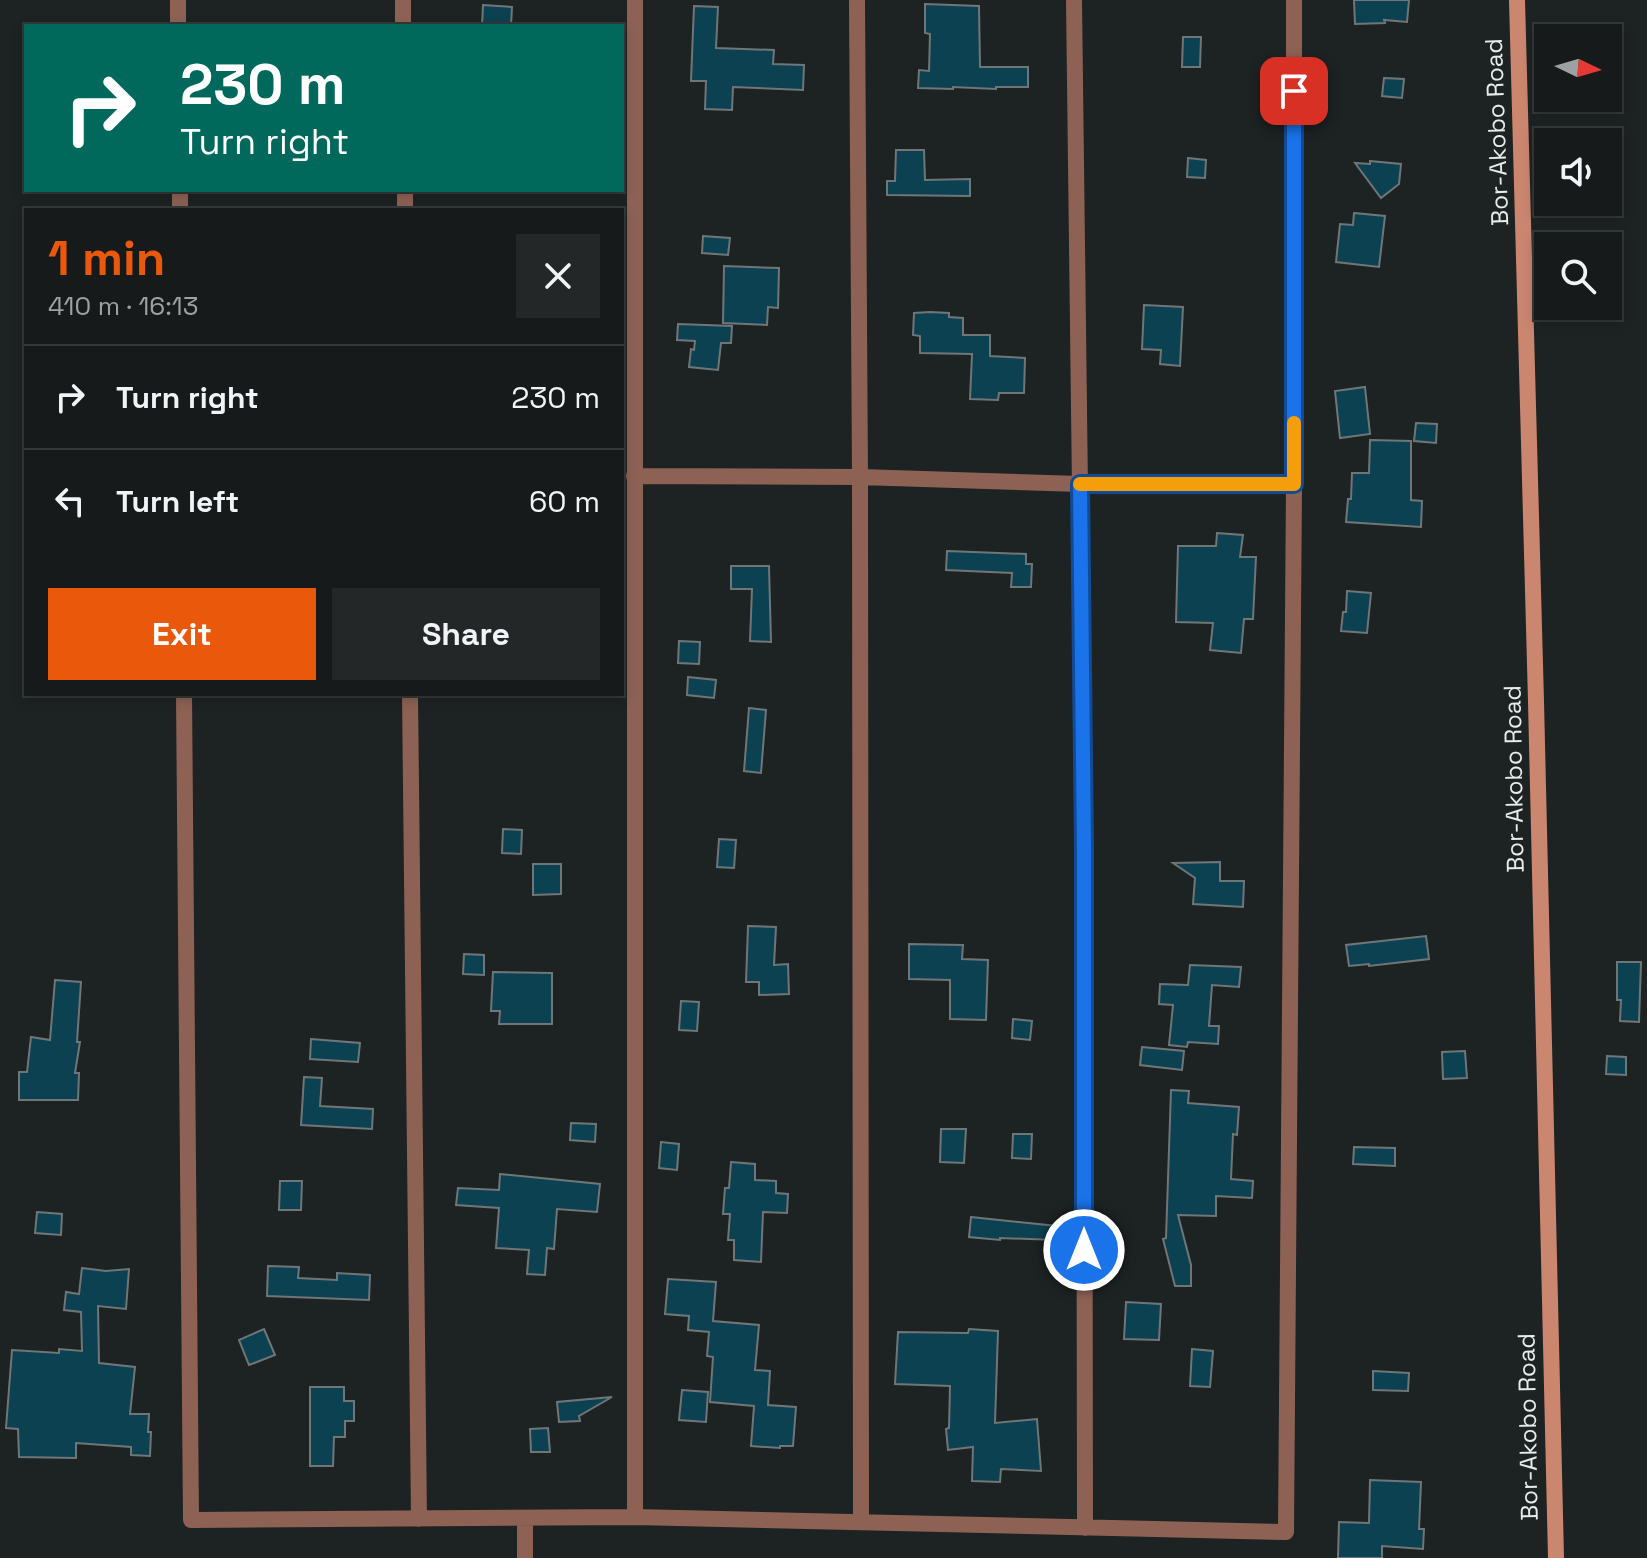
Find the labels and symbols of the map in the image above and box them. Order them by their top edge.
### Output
north arrow [1534,24,1622,112]
street label: Bor-Akobo Road [1478,38,1515,226]
pin [1260,57,1328,125]
street label: Bor-Akobo Road [1496,685,1531,873]
position arrow [1042,1208,1126,1292]
street label: Bor-Akobo Road [1510,1333,1545,1521]

